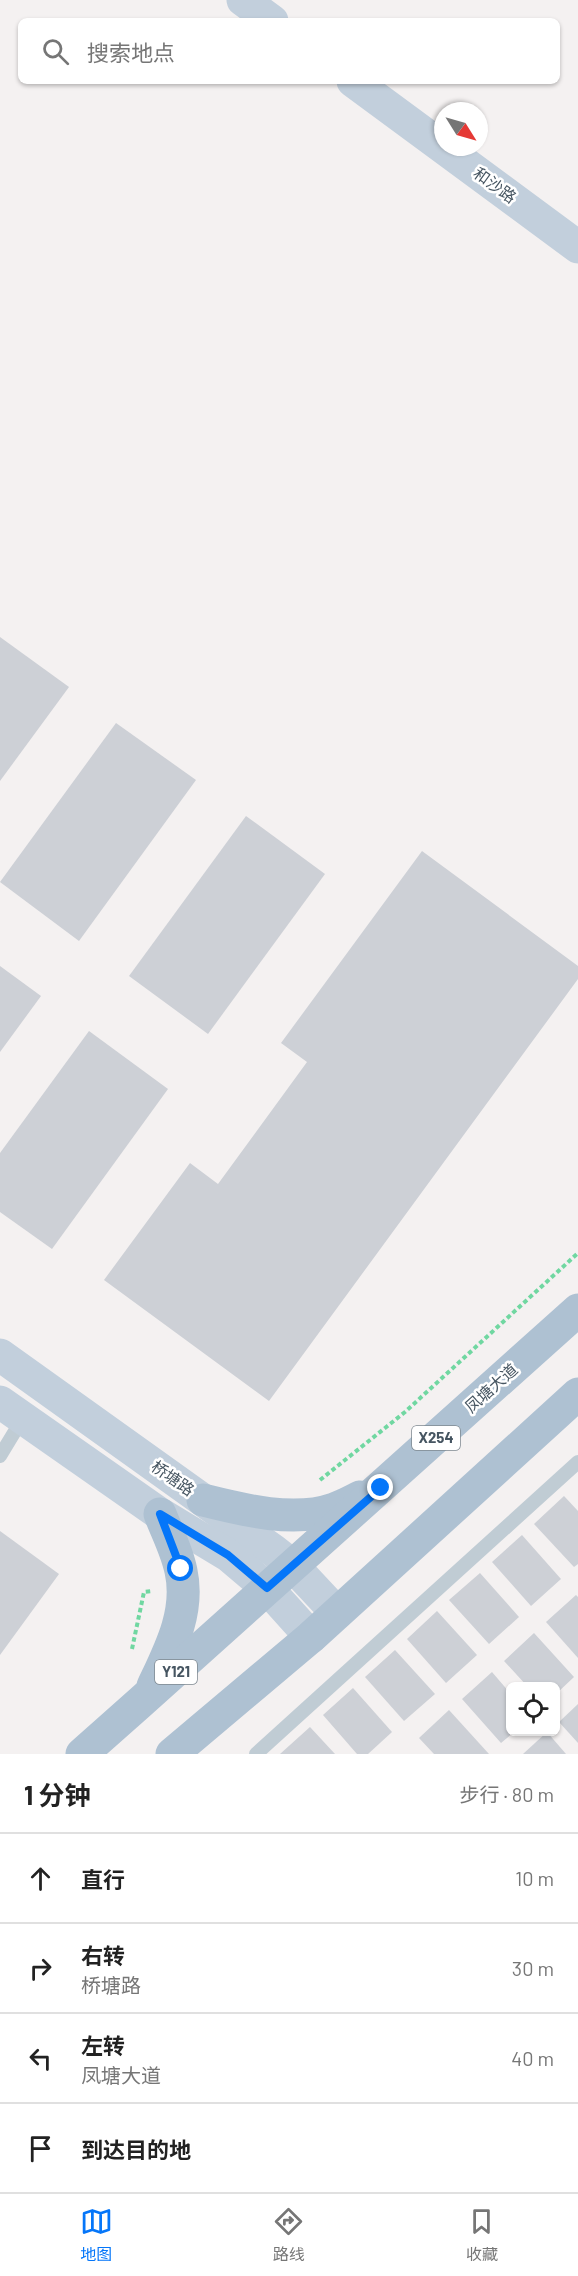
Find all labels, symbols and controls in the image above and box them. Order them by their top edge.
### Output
search box [18,18,560,84]
icon: search [39,35,72,68]
text: 搜索地点 [87,39,175,65]
north arrow [434,102,488,156]
street label: 和沙路 [470,163,520,206]
street label: 凤塘大道 [461,1359,521,1416]
road number: X254 [412,1426,460,1450]
street label: 桥塘路 [148,1456,198,1499]
route end [367,1474,393,1500]
route start [167,1555,193,1581]
road number: Y121 [155,1660,197,1684]
map controls [506,1682,560,1736]
button: locate [506,1682,560,1736]
text: 1 分钟 [24,1779,90,1810]
text: 步行 · 80 m [460,1782,554,1806]
icon: ahead [24,1862,57,1895]
text: 直行 [81,1866,125,1892]
text: 10 m [515,1866,554,1890]
text: 右转 [81,1942,125,1968]
icon: right [24,1952,57,1985]
text: 30 m [512,1956,554,1980]
text: 桥塘路 [81,1973,141,1997]
text: 左转 [81,2032,125,2058]
icon: left [24,2042,57,2075]
text: 40 m [511,2046,554,2070]
text: 凤塘大道 [81,2063,161,2087]
icon: arrive [24,2132,57,2165]
text: 到达目的地 [81,2136,191,2162]
tab: 地图 [80,2205,113,2265]
tab: 路线 [272,2205,305,2265]
tab: 收藏 [465,2205,498,2265]

